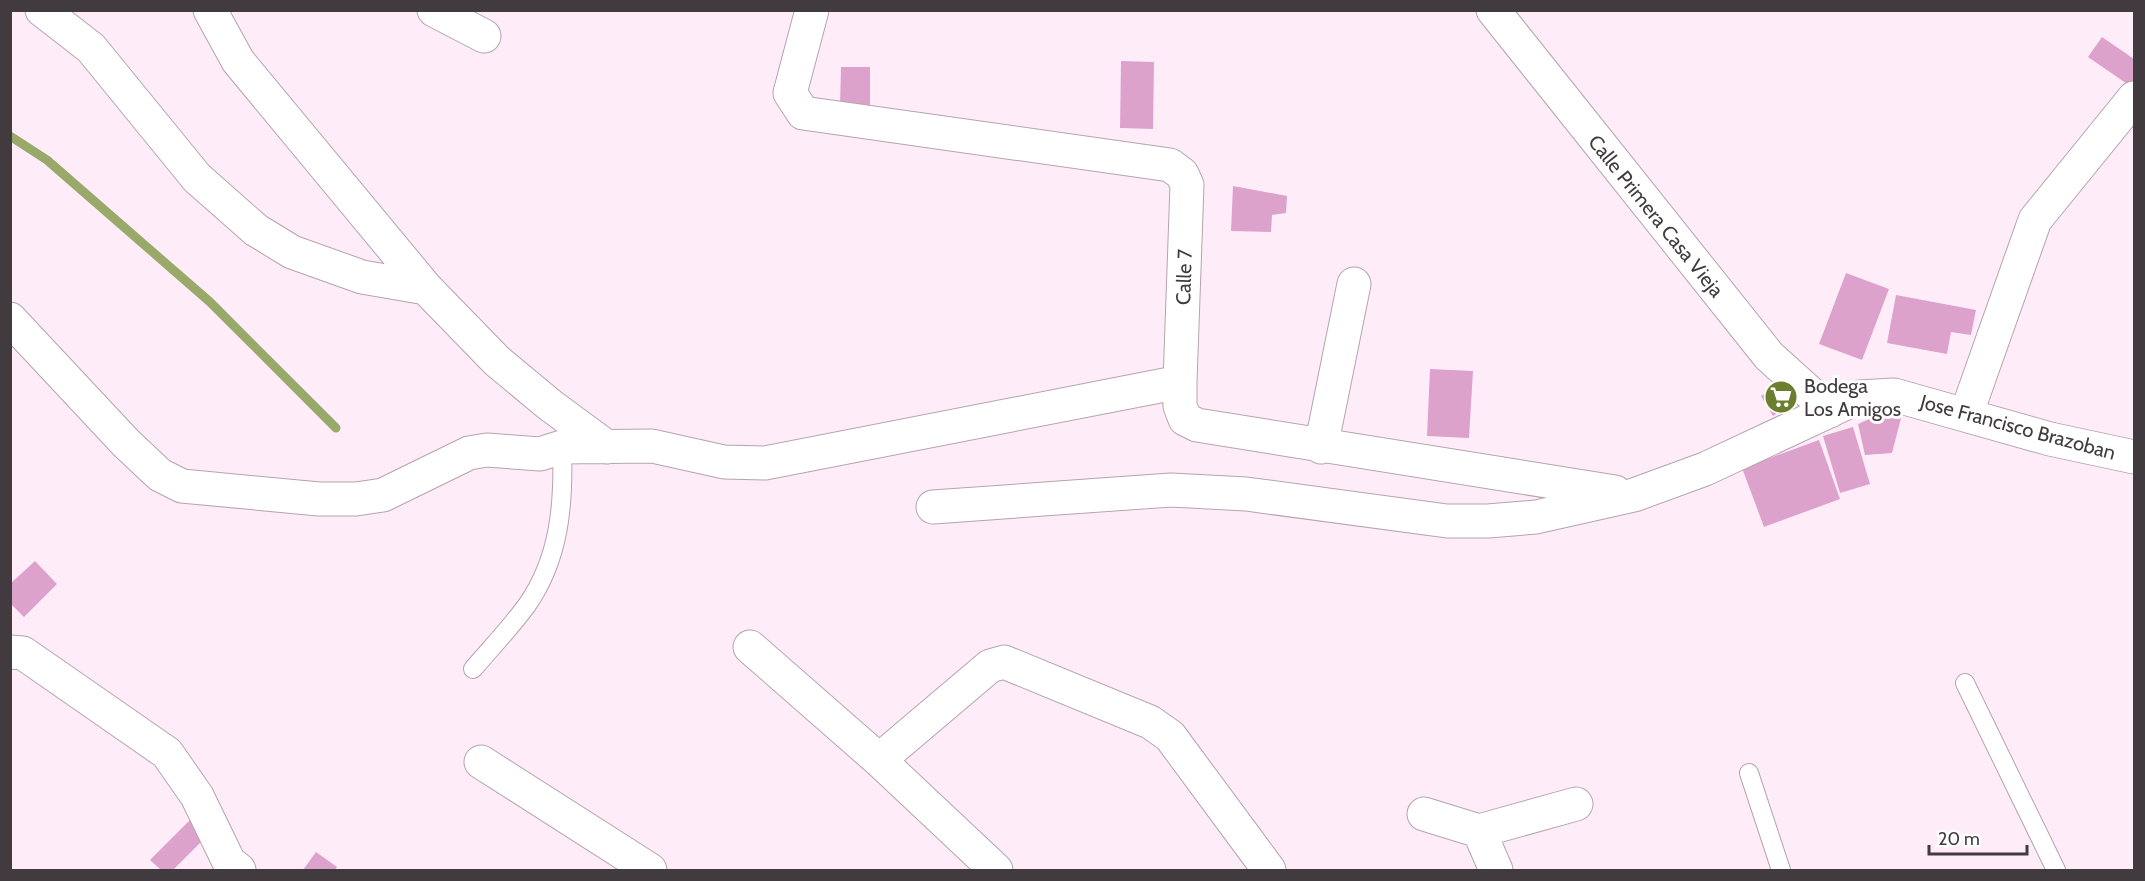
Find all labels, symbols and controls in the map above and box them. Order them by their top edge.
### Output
street label: Calle Primera Casa Vieja [1583,130,1729,302]
street label: Calle 7 [1171,249,1197,305]
place label: Bodega Los Amigos [1804,374,1901,421]
supermarket icon: Bodega Los Amigos [1763,379,1799,415]
street label: Jose Francisco Brazoban [1917,389,2118,465]
scale bar [1929,818,2026,856]
text: 20 m [1938,828,1980,850]

